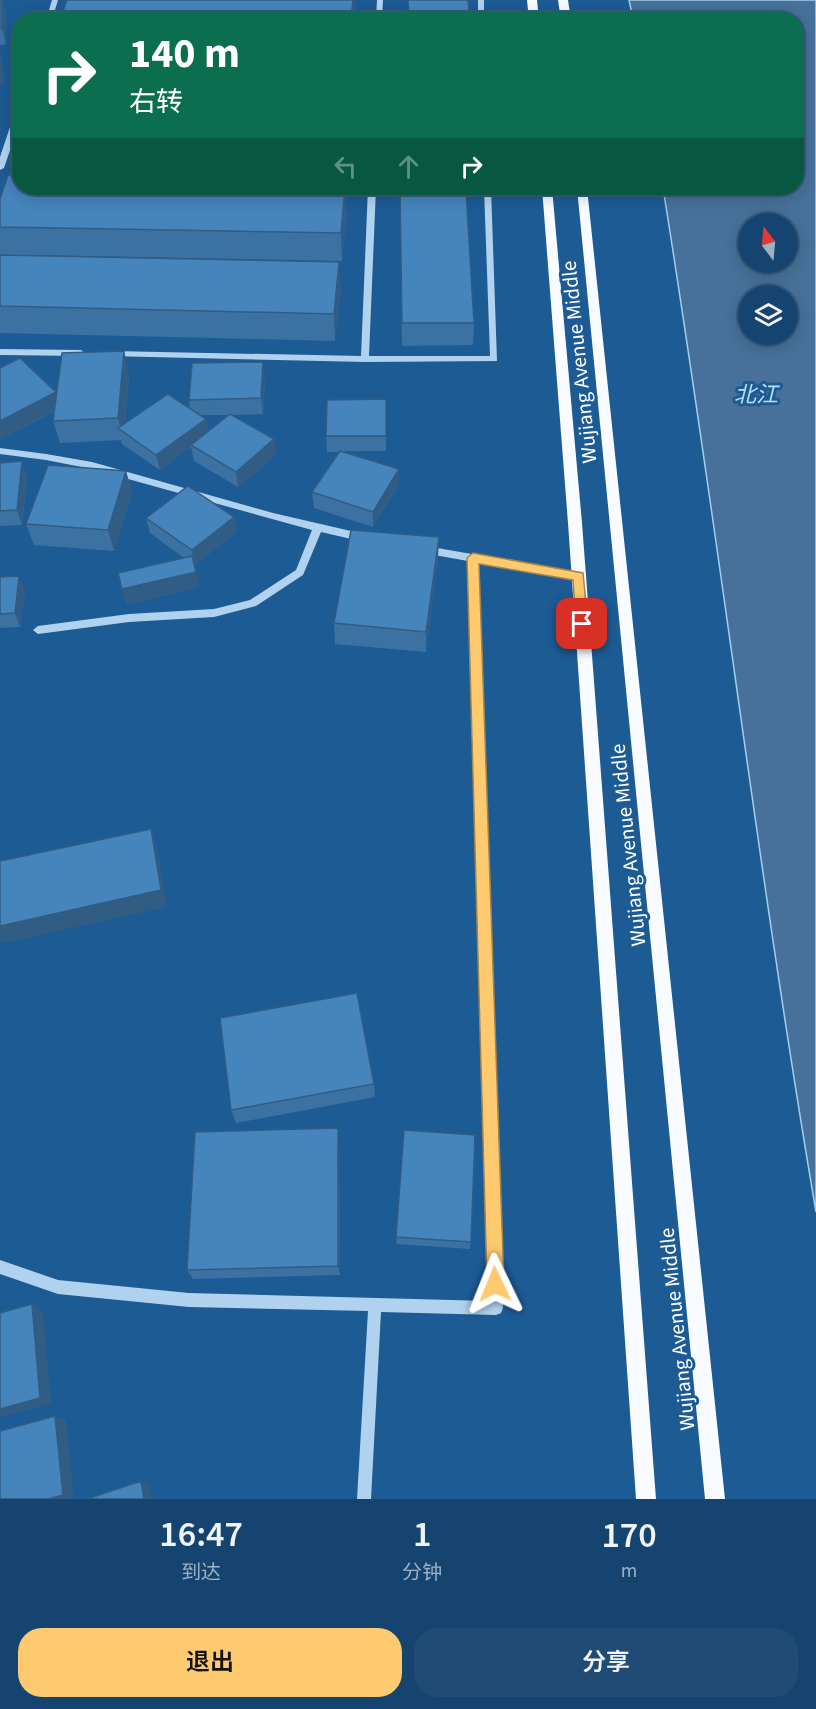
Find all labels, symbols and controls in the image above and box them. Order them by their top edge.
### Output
text: 140 m [129,24,240,84]
icon: right [30,36,108,114]
text: 右转 [129,83,183,122]
icon: left [329,150,362,183]
icon: ahead [392,150,425,183]
icon: right [455,150,488,183]
north arrow [738,213,798,273]
map controls [738,213,798,345]
street label: Wujiang Avenue Middle [553,259,605,465]
button: layers [738,285,798,345]
water label: 北江 [734,379,780,411]
pin [556,598,607,649]
icon: arrive [565,607,598,640]
street label: Wujiang Avenue Middle [602,742,654,948]
street label: Wujiang Avenue Middle [651,1226,703,1432]
position arrow [463,1252,527,1316]
text: 16:47 [159,1509,243,1560]
text: 1 [413,1509,431,1560]
text: 170 [601,1510,657,1561]
text: m [621,1557,637,1585]
text: 到达 [181,1559,221,1587]
text: 分钟 [402,1559,442,1587]
button: 退出 [18,1628,402,1697]
button: 分享 [414,1628,798,1697]

